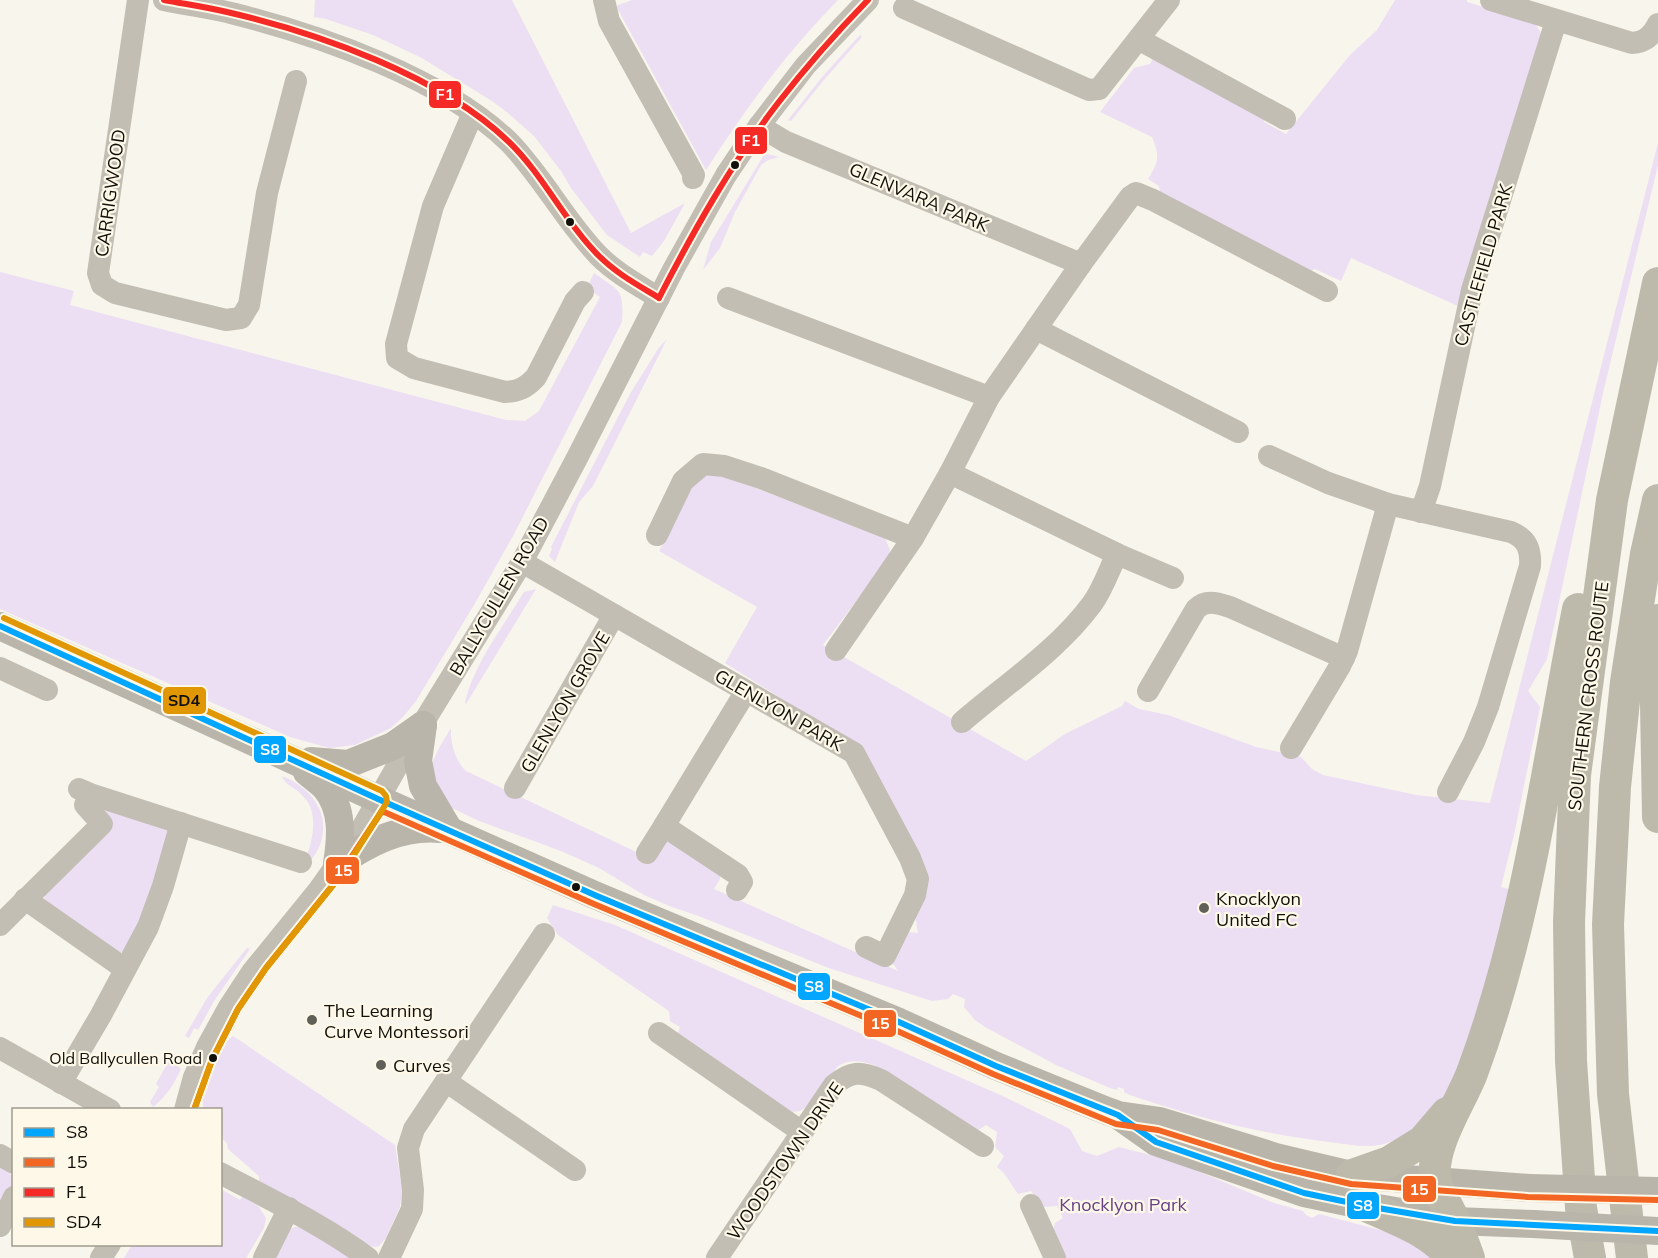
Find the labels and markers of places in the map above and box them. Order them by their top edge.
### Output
unlabelled marker [729,159,741,171]
unlabelled marker [564,216,576,228]
unlabelled marker [570,881,582,893]
place label: Knocklyon United FC [1216,887,1301,931]
marker: Knocklyon United FC [1197,901,1211,915]
place label: The Learning Curve Montessori [324,999,469,1043]
marker: The Learning Curve Montessori [305,1013,319,1027]
place label: Old Ballycullen Road [49,1048,202,1068]
marker: Old Ballycullen Road [207,1052,219,1064]
place label: Curves [393,1054,451,1077]
marker: Curves [374,1058,388,1072]

